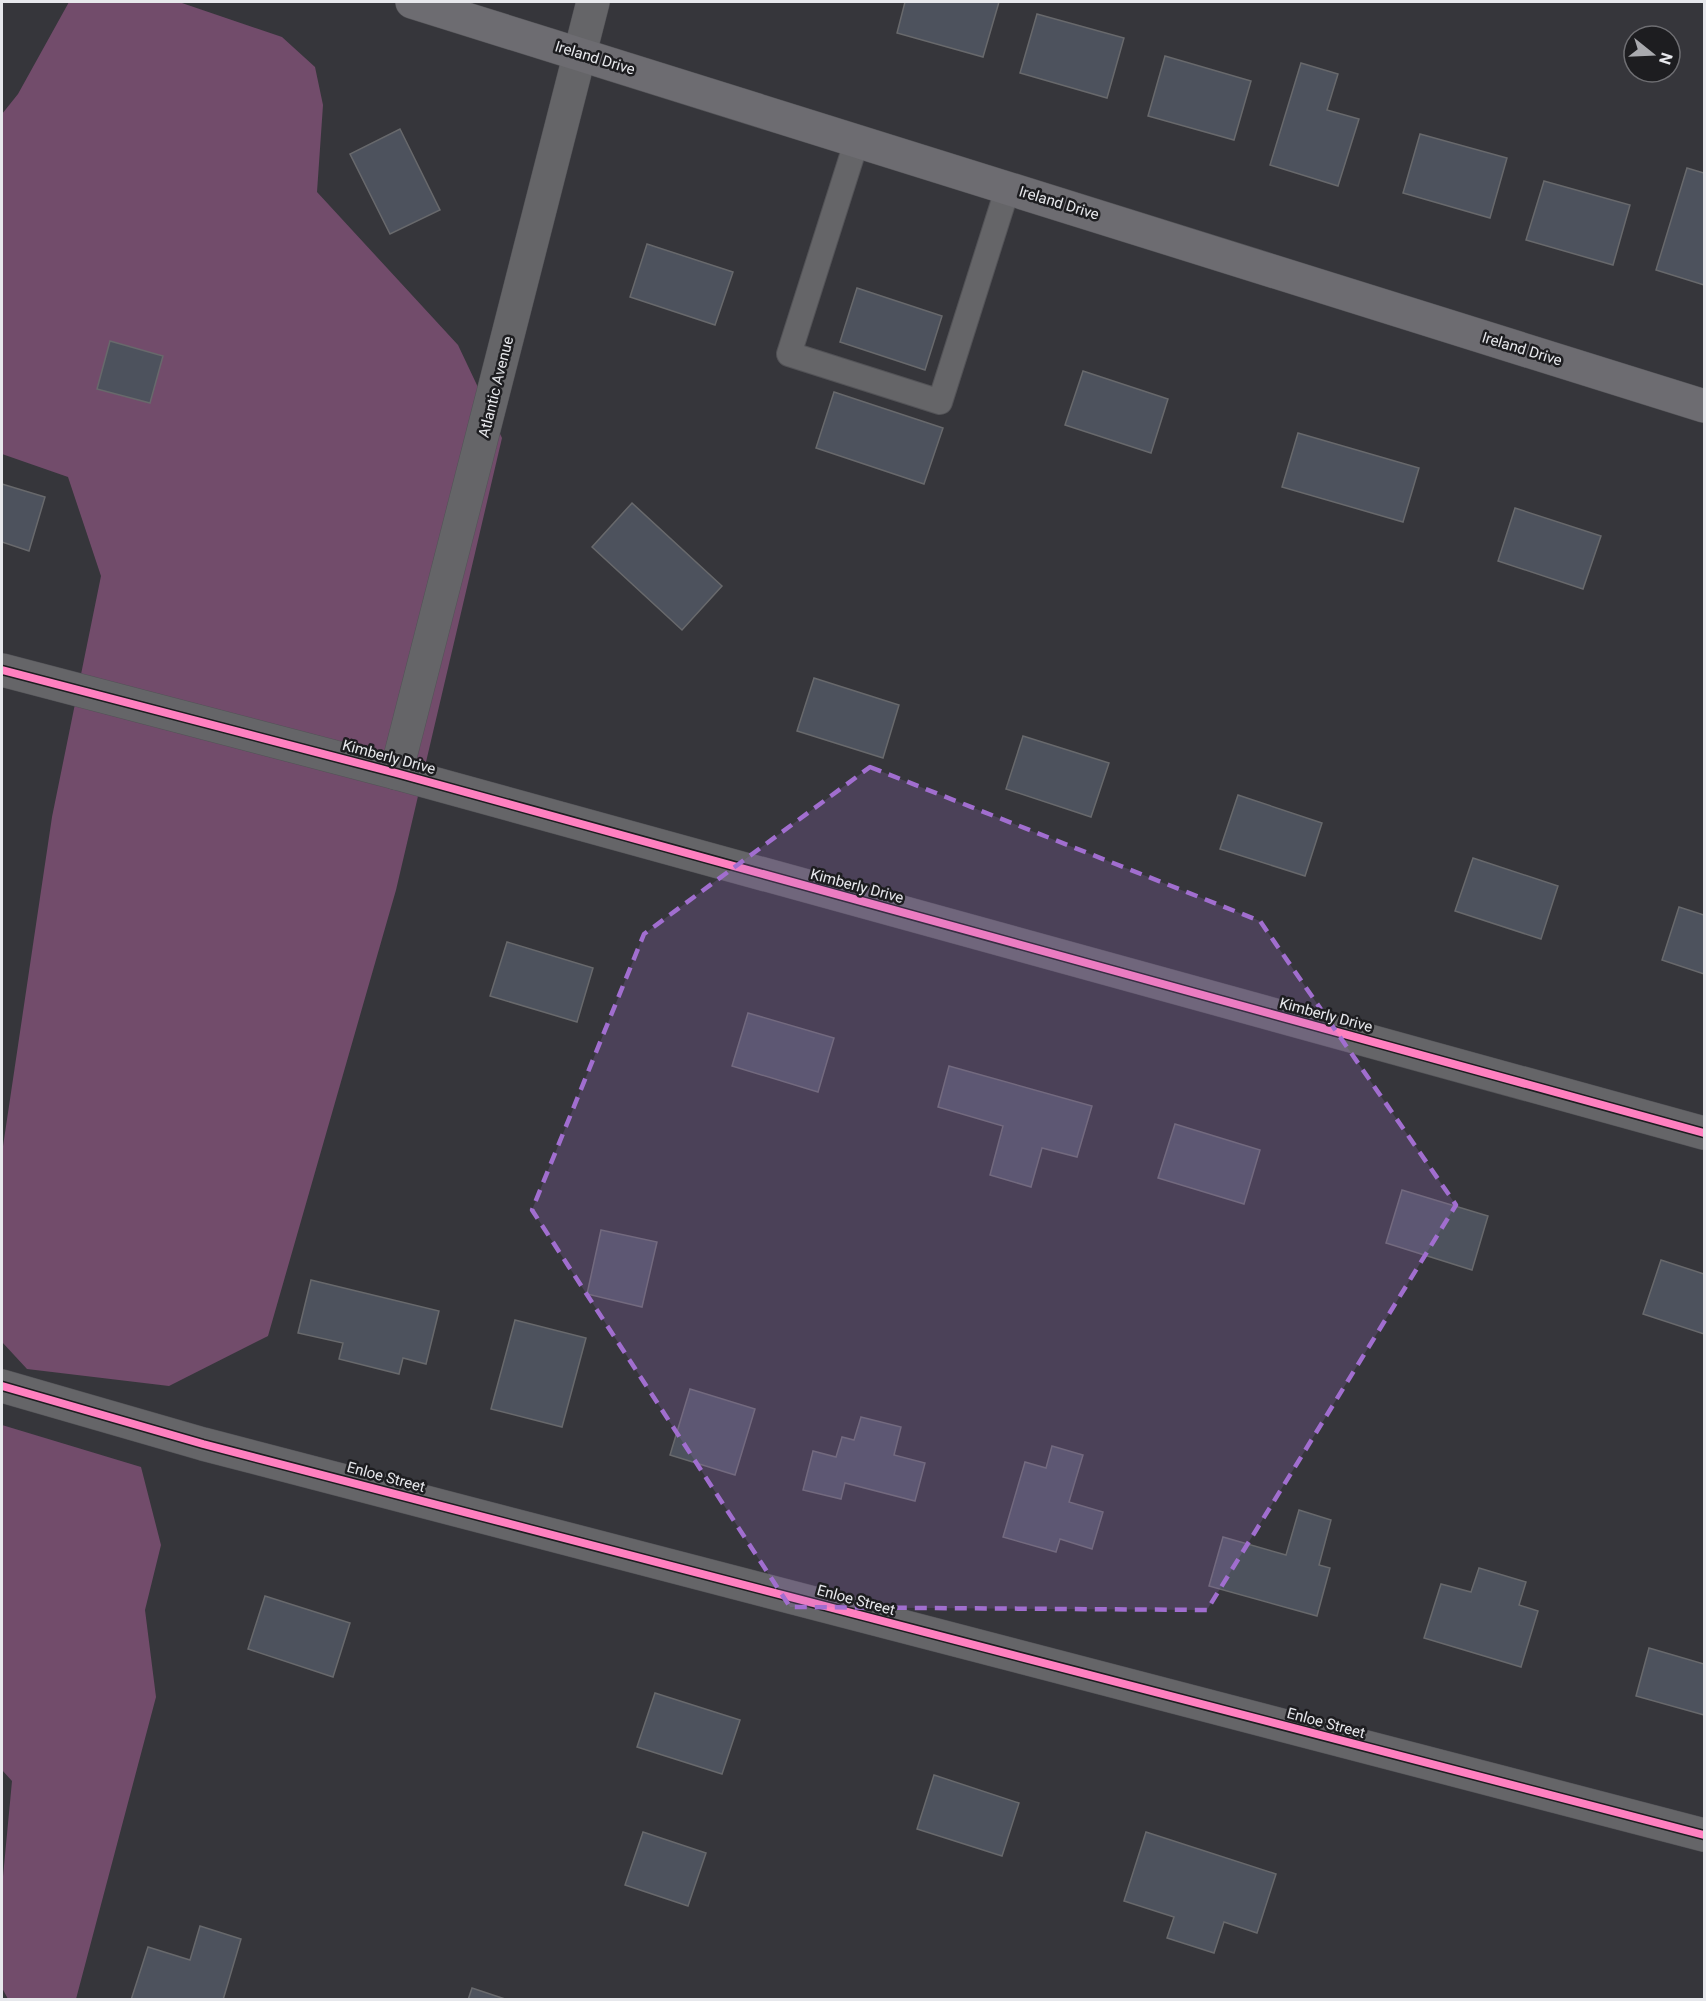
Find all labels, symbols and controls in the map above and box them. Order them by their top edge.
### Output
north arrow [1622,24,1682,84]
street label: Ireland Drive [553,37,637,79]
text: N [1655,50,1677,67]
street label: Ireland Drive [1017,182,1101,224]
street label: Ireland Drive [1480,328,1564,370]
street label: Atlantic Avenue [475,334,517,440]
street label: Kimberly Drive [340,736,438,778]
street label: Kimberly Drive [808,865,906,907]
street label: Kimberly Drive [1277,994,1375,1036]
street label: Enloe Street [345,1458,427,1496]
street label: Enloe Street [815,1581,897,1619]
street label: Enloe Street [1285,1704,1367,1742]

